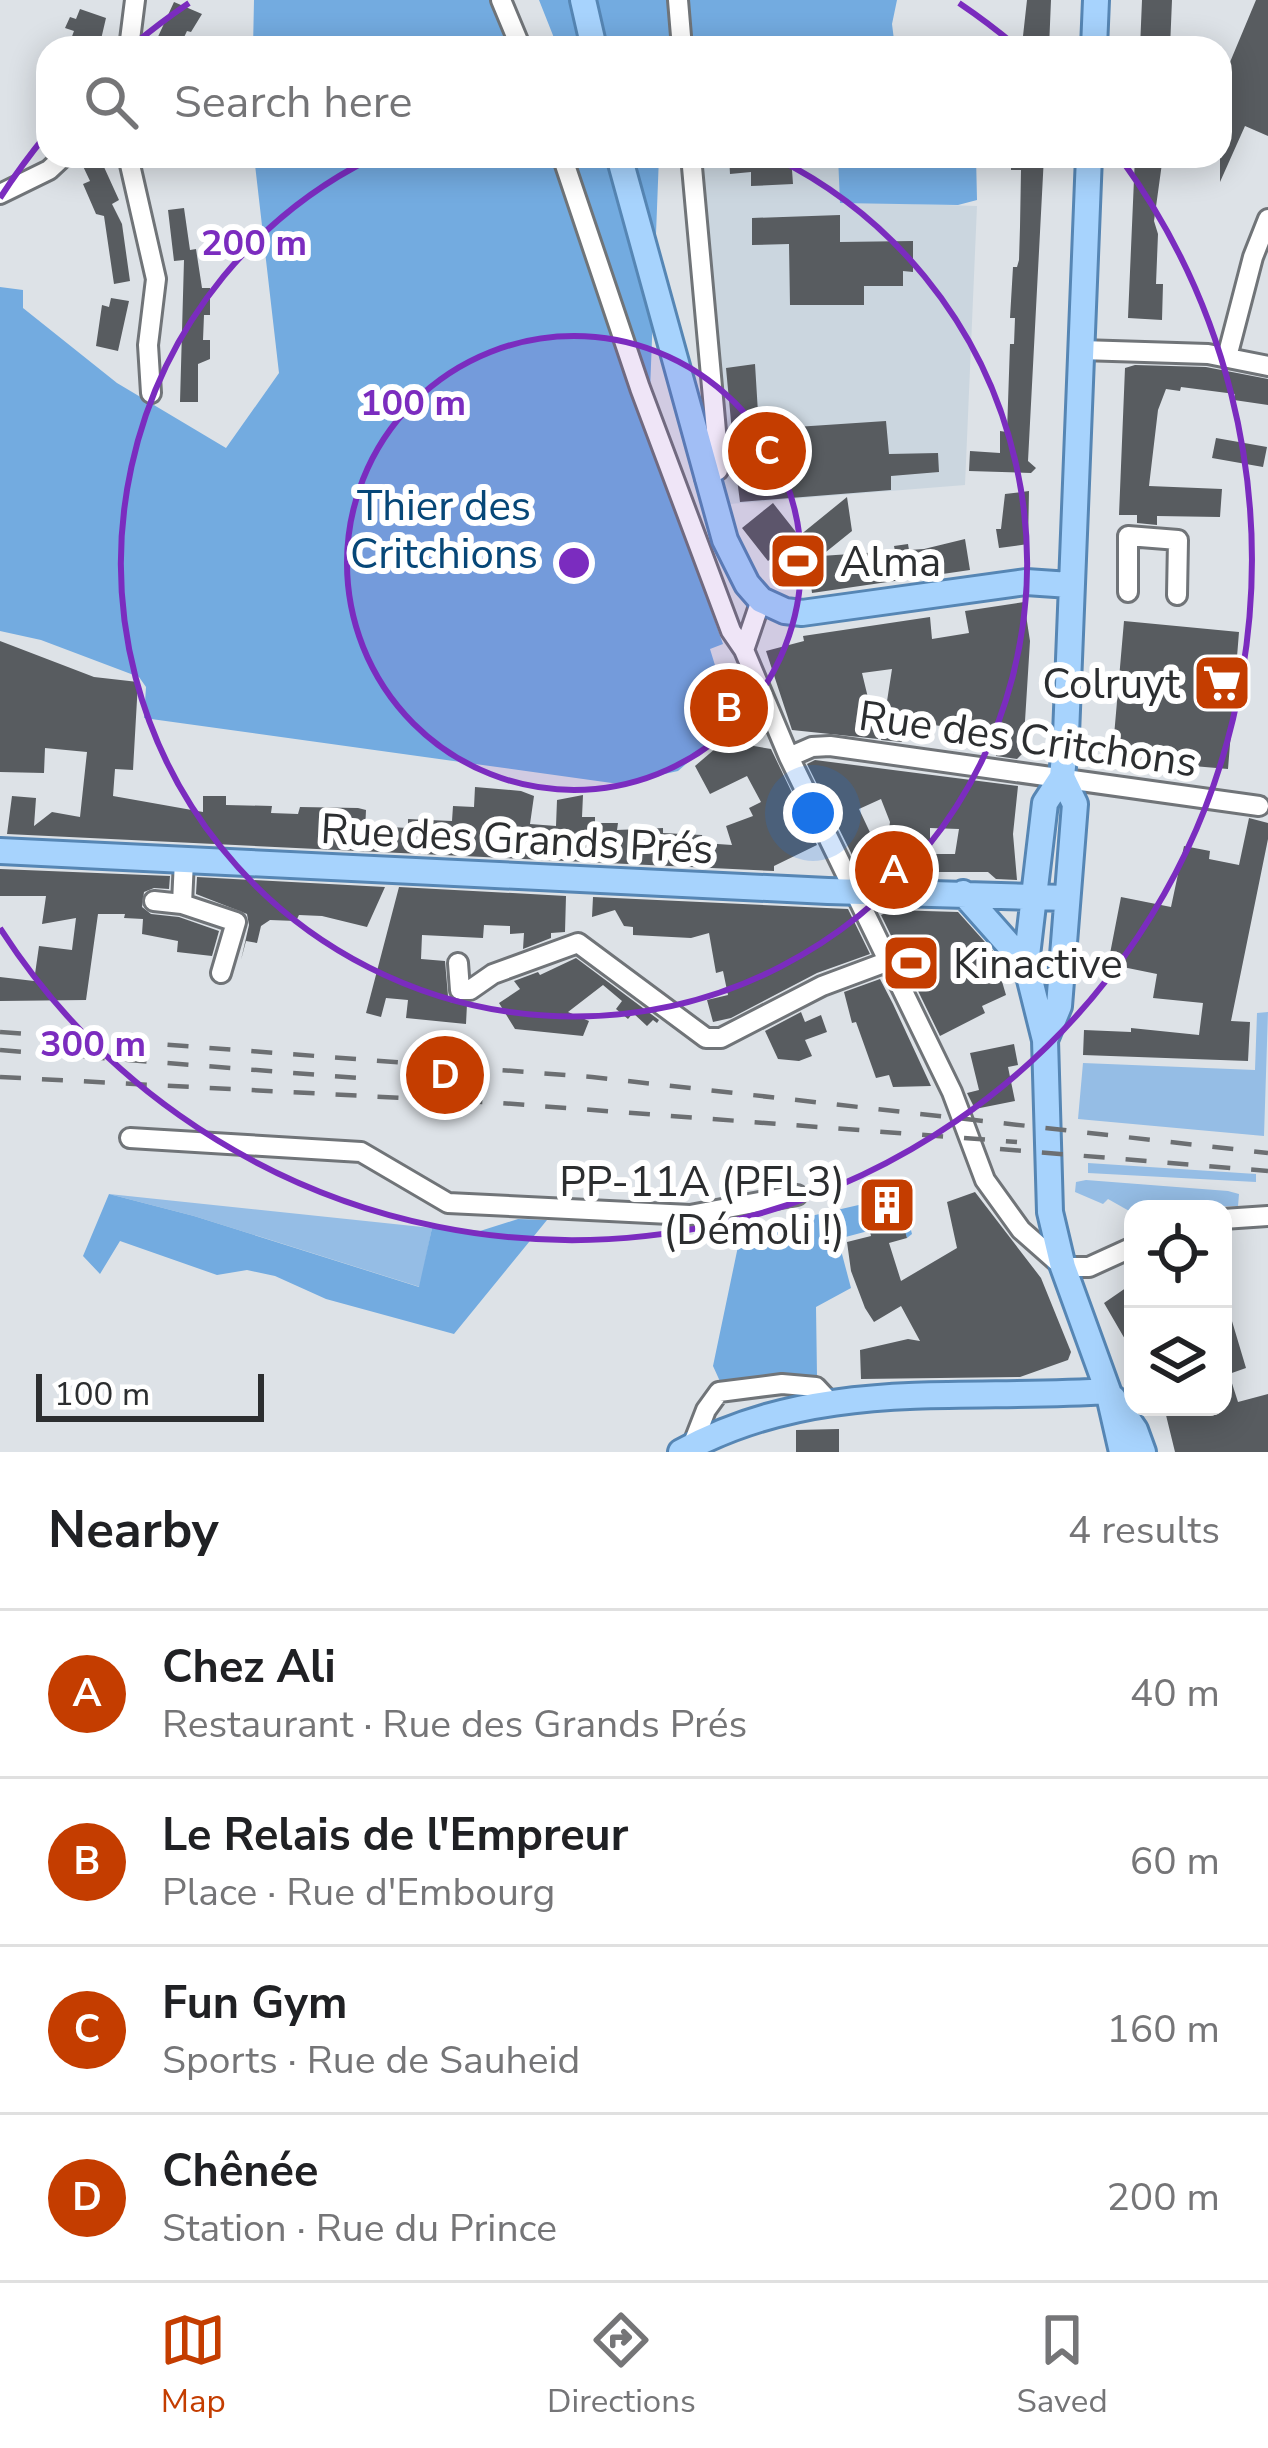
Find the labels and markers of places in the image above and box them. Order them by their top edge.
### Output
pin: C [728,406,806,496]
sports icon: Alma [767,530,829,592]
place label: Alma [840,534,941,591]
centre of rings [553,542,595,584]
supermarket icon: Colruyt [1191,652,1253,714]
place label: Colruyt [1042,656,1180,713]
pin: B [690,663,768,753]
pin: A [855,825,933,915]
sports icon: Kinactive [880,932,942,994]
place label: Kinactive [953,936,1123,993]
pin: D [406,1030,484,1120]
place label: PP-11A (PFL3) (Démoli !) [559,1154,845,1259]
building icon: PP-11A (PFL3) (Démoli !) [856,1174,918,1236]

